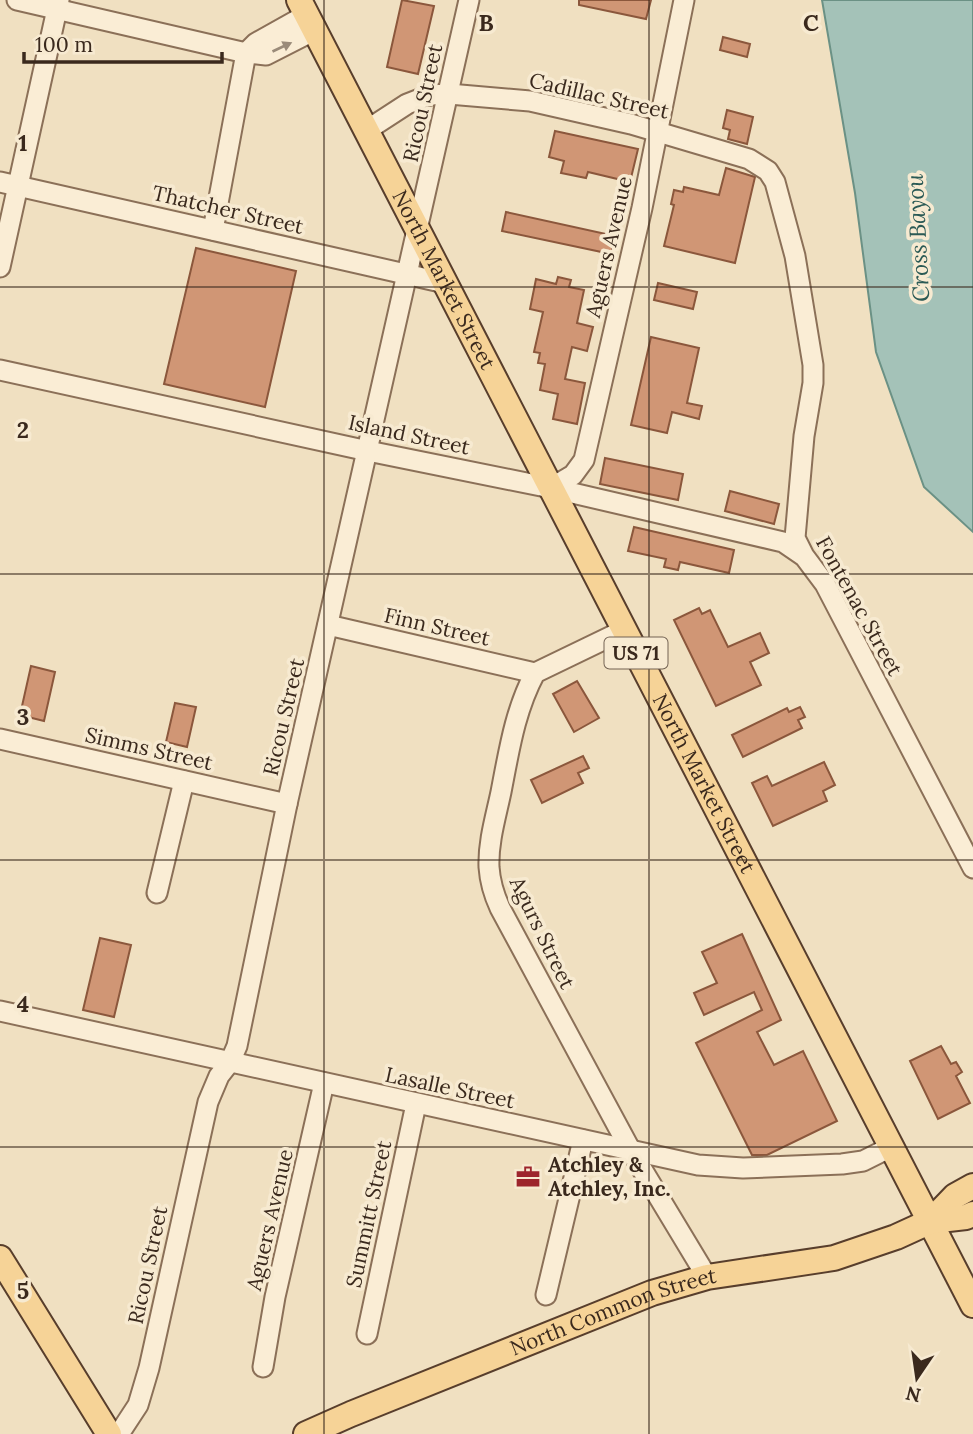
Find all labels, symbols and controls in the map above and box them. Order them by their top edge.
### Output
text: B [478,8,494,37]
text: C [803,8,819,37]
scale bar [24,21,222,65]
text: 100 m [35,31,93,58]
street label: Ricou Street [397,41,448,164]
one-way arrow [272,42,292,53]
street label: Cadillac Street [527,66,672,125]
text: 1 [18,128,28,157]
water label: Cross Bayou [900,173,935,303]
street label: Aguers Avenue [579,174,638,321]
street label: Thatcher Street [150,179,307,240]
street label: North Market Street [386,185,502,375]
street label: Island Street [346,408,473,461]
text: 2 [17,415,29,444]
street label: Fontenac Street [810,531,909,681]
street label: Finn Street [382,601,494,652]
road number: US 71 [604,638,668,668]
street label: Ricou Street [257,655,310,778]
street label: North Market Street [647,689,762,879]
text: 3 [17,702,29,731]
street label: Simms Street [83,721,216,776]
street label: Agurs Street [503,872,582,994]
text: 4 [17,989,29,1018]
street label: Lasalle Street [383,1061,518,1115]
street label: Summitt Street [340,1137,397,1290]
street label: Aguers Avenue [240,1147,299,1294]
place label: Atchley & Atchley, Inc. [548,1151,671,1202]
office icon: Atchley & Atchley, Inc. [514,1163,542,1191]
street label: Ricou Street [122,1203,173,1326]
street label: North Common Street [506,1262,719,1362]
text: 5 [17,1276,29,1305]
north arrow [882,1343,952,1413]
text: N [903,1381,923,1408]

